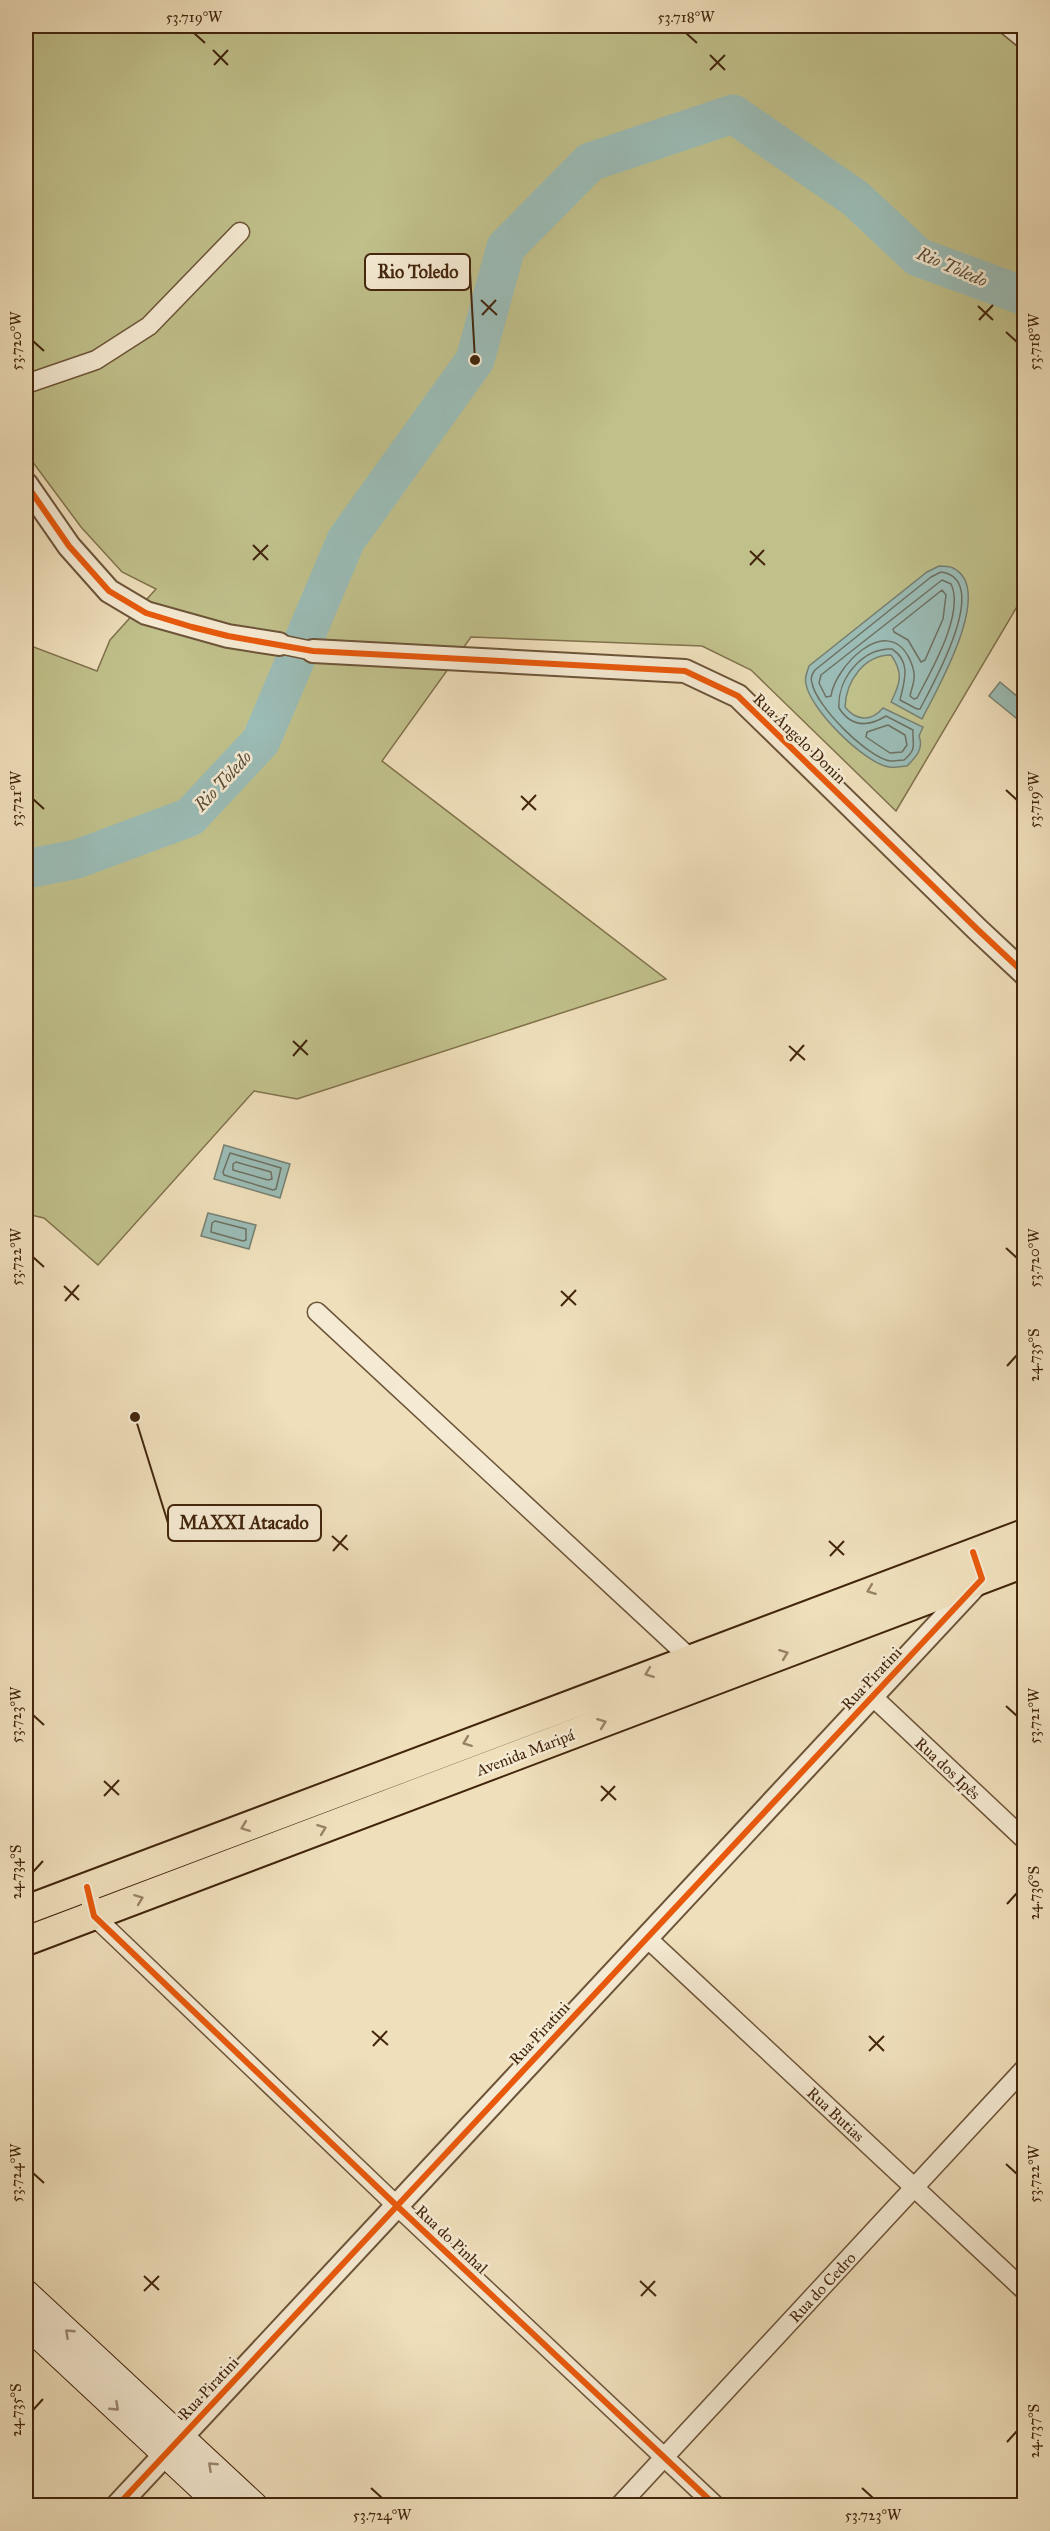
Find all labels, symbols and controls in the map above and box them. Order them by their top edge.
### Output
text: 53.719°W [166,8,223,26]
text: 53.718°W [658,8,715,26]
water label: Rio Toledo [913,242,991,292]
callout: Rio Toledo [365,254,470,290]
text: Rio Toledo [377,261,459,283]
text: 53.720°W [7,311,25,371]
text: 53.718°W [1025,313,1043,370]
street label: Rua Ângelo Donin [749,688,851,788]
water label: Rio Toledo [189,746,257,816]
text: 53.721°W [7,770,25,827]
text: 53.719°W [1025,771,1043,828]
text: 53.722°W [7,1227,25,1286]
text: 53.720°W [1025,1228,1043,1288]
text: 24.735°S [1025,1328,1043,1382]
callout: MAXXI Atacado [168,1505,321,1541]
text: MAXXI Atacado [179,1512,309,1534]
one-way arrow [866,1583,877,1595]
street label: Rua Piratini [837,1642,906,1714]
one-way arrow [778,1649,789,1661]
one-way arrow [644,1666,655,1679]
text: 53.723°W [7,1686,25,1743]
text: 53.721°W [1025,1687,1043,1744]
one-way arrow [596,1718,607,1730]
street label: Avenida Maripá [472,1725,577,1780]
street label: Rua dos Ipês [911,1733,984,1804]
one-way arrow [462,1735,472,1748]
one-way arrow [240,1819,251,1832]
one-way arrow [316,1824,326,1837]
text: 24.734°S [7,1845,25,1899]
text: 24.736°S [1025,1866,1043,1920]
one-way arrow [133,1893,144,1906]
street label: Rua Piratini [505,1997,574,2069]
street label: Rua Butias [803,2083,868,2146]
text: 53.724°W [7,2143,25,2202]
text: 53.722°W [1025,2144,1043,2203]
street label: Rua do Pinhal [412,2201,492,2278]
street label: Rua do Cedro [785,2248,860,2326]
one-way arrow [65,2330,76,2341]
street label: Rua Piratini [174,2352,243,2424]
text: 24.735°S [7,2383,25,2437]
one-way arrow [107,2399,118,2410]
text: 24.737°S [1025,2404,1043,2458]
one-way arrow [208,2462,218,2473]
text: 53.724°W [353,2506,412,2524]
text: 53.723°W [845,2506,902,2524]

